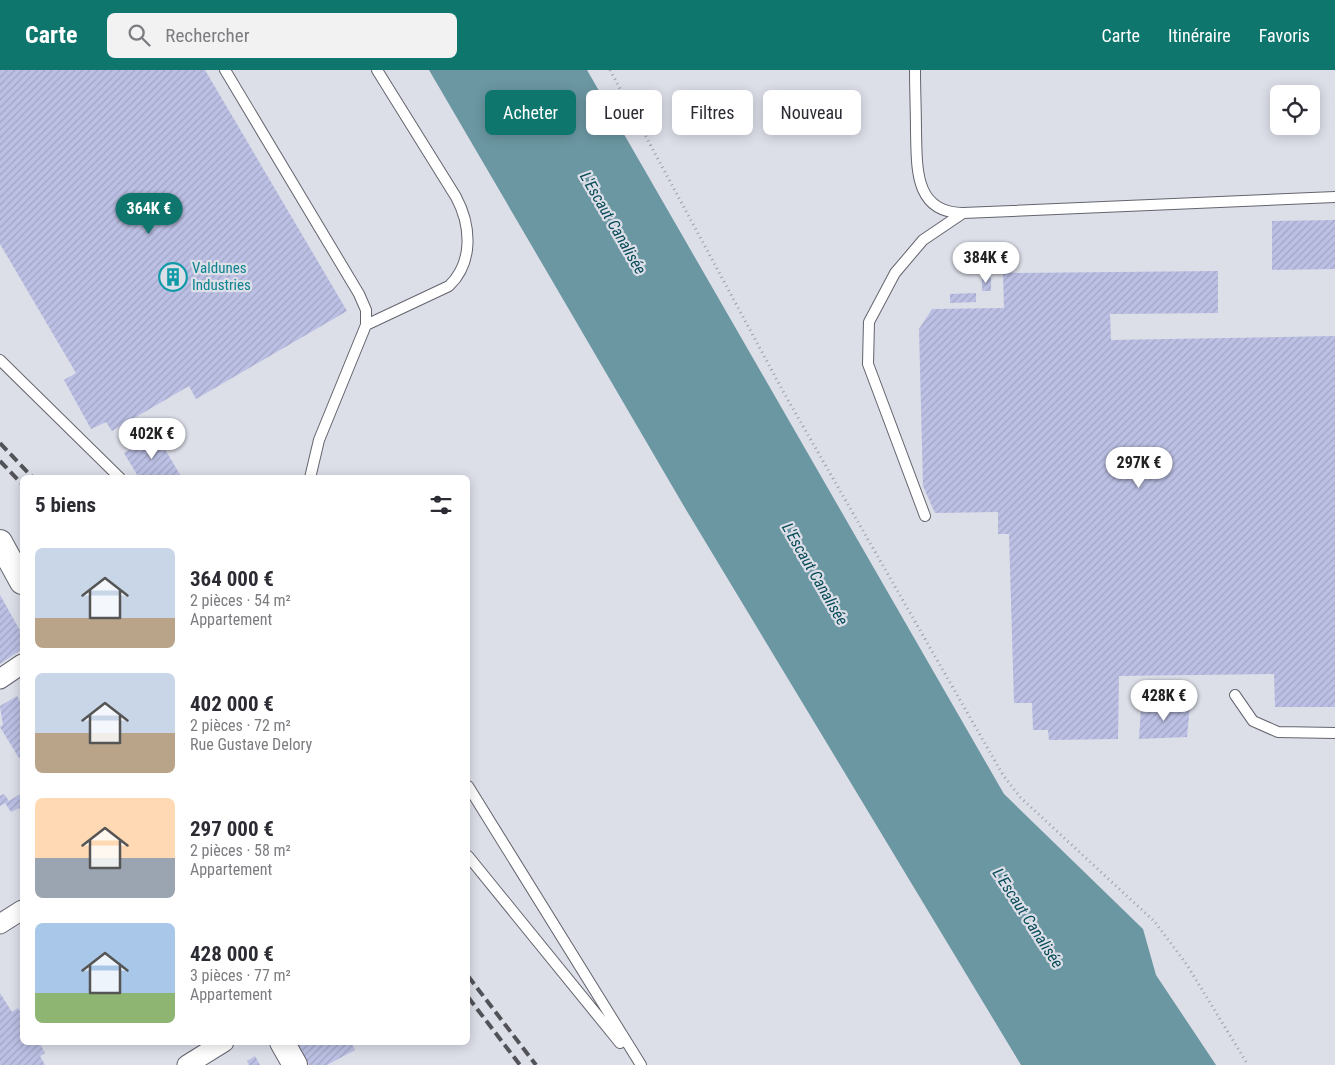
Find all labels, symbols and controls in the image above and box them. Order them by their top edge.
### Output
search box [107,13,457,58]
text: Carte [25,21,77,49]
icon: search [125,21,153,49]
text: Rechercher [165,24,249,47]
text: Carte [1101,25,1140,46]
text: Itinéraire [1168,25,1231,46]
text: Favoris [1259,25,1310,46]
map controls [1270,85,1320,135]
button: locate [1270,85,1320,135]
chip: Acheter [485,90,576,135]
chip: Louer [586,90,662,135]
chip: Filtres [672,90,753,135]
chip: Nouveau [763,90,861,135]
water label: L'Escaut Canalisée [576,168,650,278]
pin: 364K € [108,192,190,235]
text: 364K € [127,199,171,218]
pin: 384K € [945,242,1027,284]
text: 384K € [964,248,1008,267]
place label: Valdunes Industries [192,259,251,294]
building icon: Valdunes Industries [158,262,188,292]
pin: 402K € [111,418,193,460]
text: 402K € [130,424,174,443]
pin: 297K € [1098,446,1180,489]
text: 297K € [1117,453,1161,472]
icon: filters [427,491,455,519]
text: 5 biens [35,493,96,517]
water label: L'Escaut Canalisée [778,519,852,629]
text: 364 000 € [190,567,274,591]
icon: home [75,568,135,628]
text: 2 pièces · 54 m² [190,591,291,610]
text: Appartement [190,610,272,629]
pin: 428K € [1123,680,1205,722]
text: 428K € [1142,686,1186,705]
text: 402 000 € [190,692,274,716]
icon: home [75,693,135,753]
text: 2 pièces · 72 m² [190,716,291,735]
text: Rue Gustave Delory [190,735,312,754]
text: 297 000 € [190,817,274,841]
icon: home [75,818,135,878]
text: 2 pièces · 58 m² [190,841,291,860]
text: Appartement [190,860,272,879]
water label: L'Escaut Canalisée [989,865,1067,971]
text: 428 000 € [190,942,274,966]
icon: home [75,943,135,1003]
text: 3 pièces · 77 m² [190,966,291,985]
text: Appartement [190,985,272,1004]

